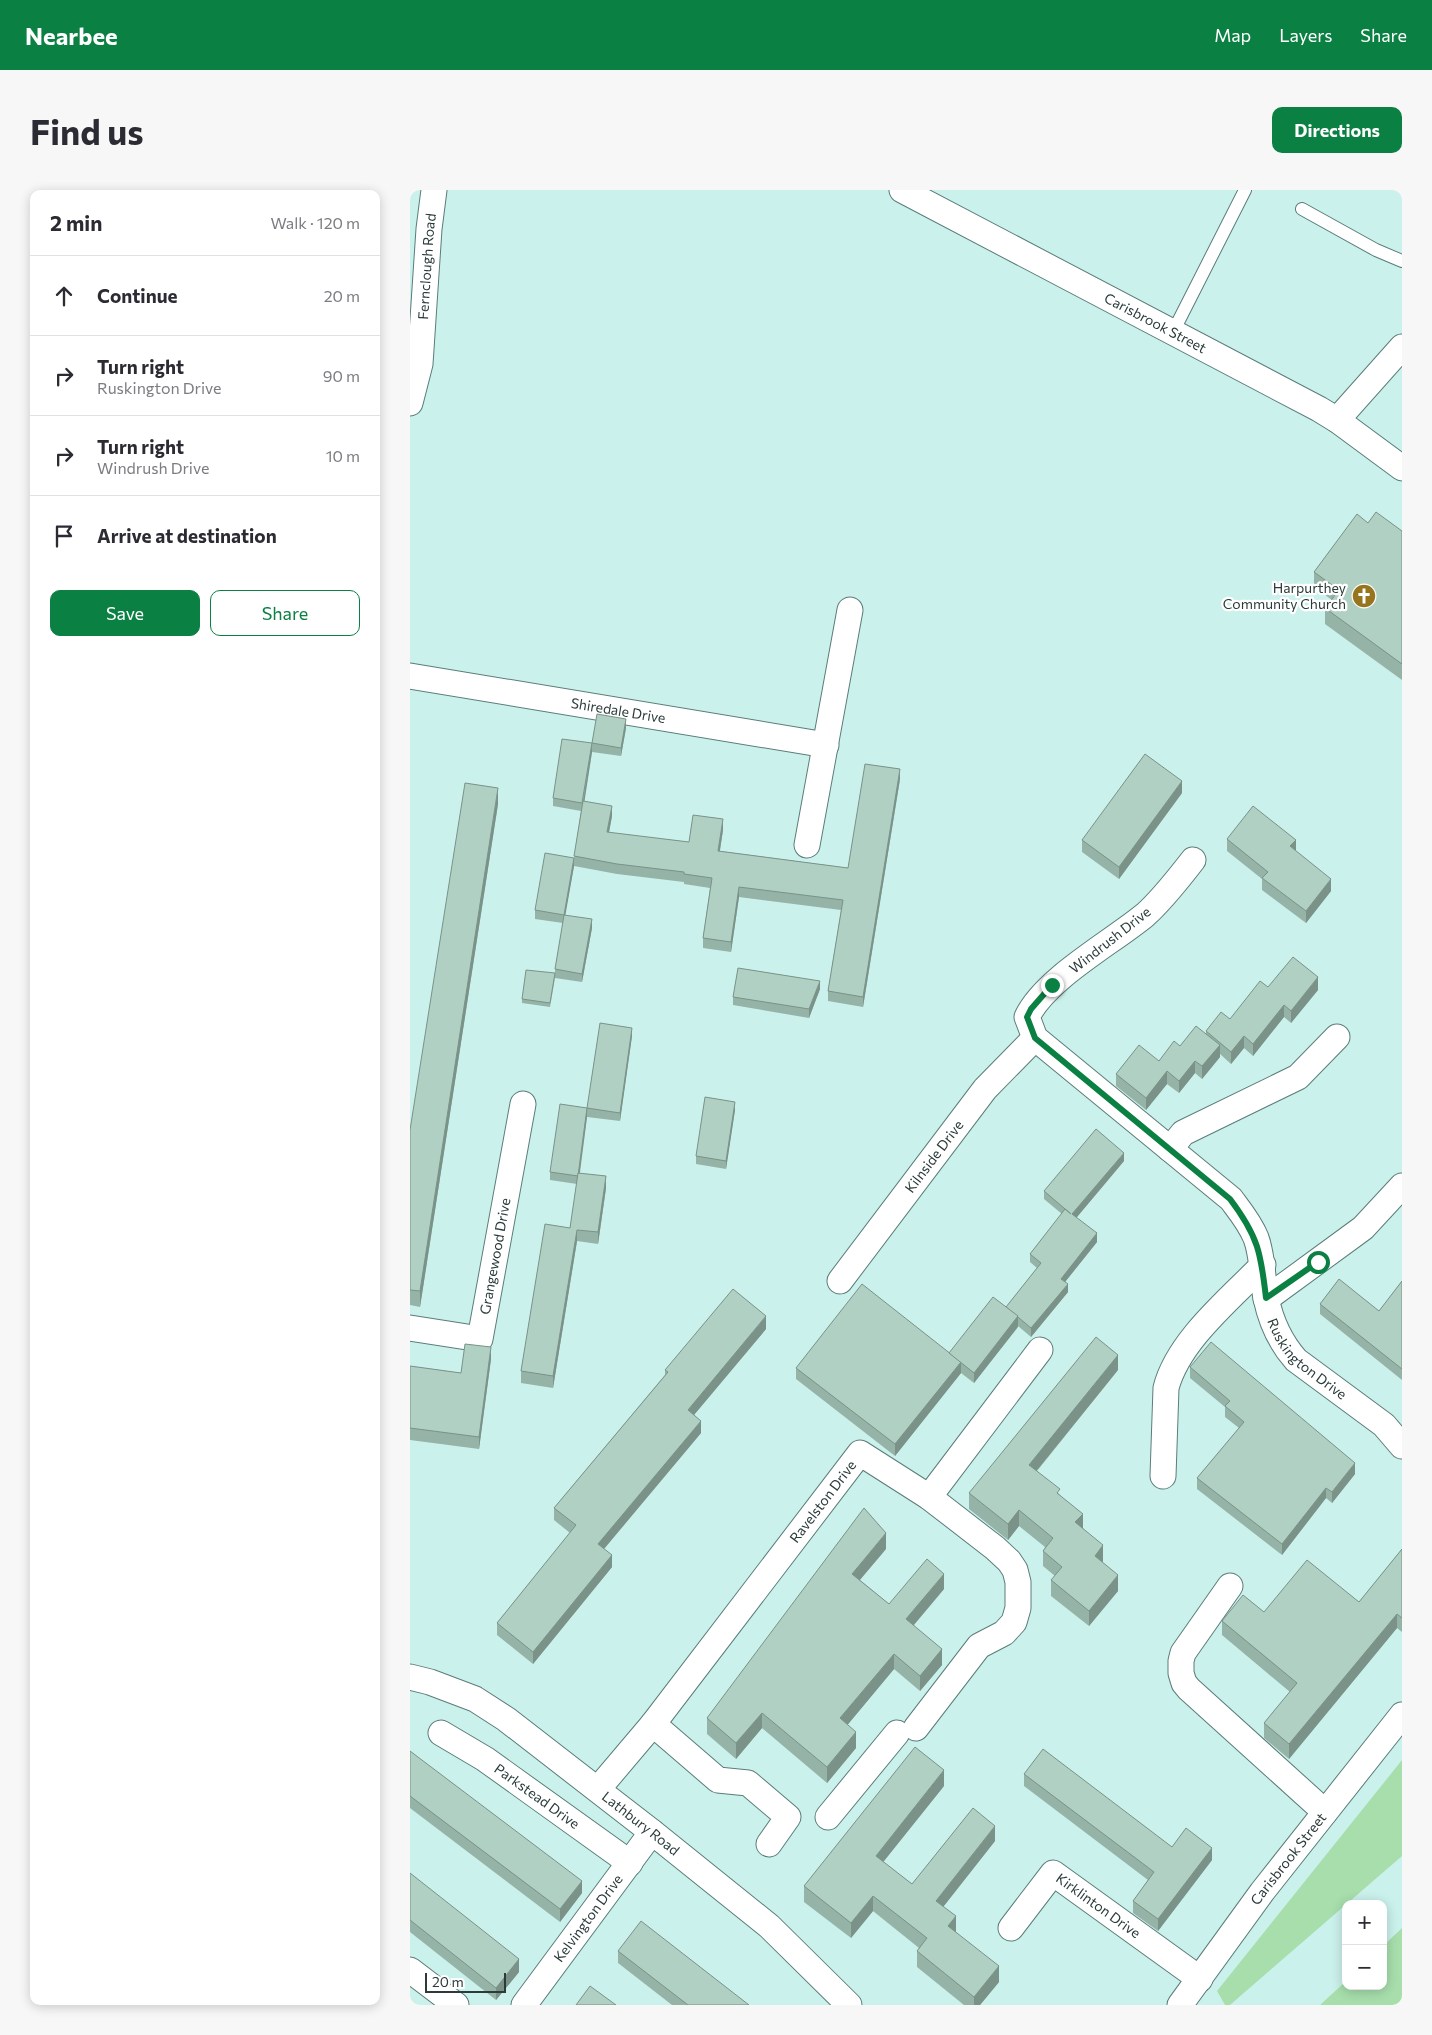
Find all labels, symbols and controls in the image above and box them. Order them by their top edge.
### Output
text: Nearbee [25,21,118,50]
text: Map [1214,24,1251,46]
text: Layers [1279,24,1332,46]
text: Share [1360,24,1407,46]
button: Directions [1272,107,1402,153]
text: Find us [30,109,144,152]
text: 2 min [50,210,102,235]
street label: Fernclough Road [414,212,439,320]
text: Walk · 120 m [270,213,360,232]
icon: ahead [50,282,78,310]
text: Continue [97,284,177,307]
text: 20 m [324,286,360,305]
street label: Carisbrook Street [1102,289,1210,356]
text: Turn right [97,355,184,378]
icon: right [50,362,78,390]
text: 90 m [323,366,360,385]
text: Ruskington Drive [97,378,221,397]
text: Turn right [97,435,184,458]
icon: right [50,442,78,470]
text: 10 m [326,446,360,465]
text: Windrush Drive [97,458,209,477]
icon: arrive [50,522,78,550]
text: Arrive at destination [97,524,277,547]
place label: Harpurthey Community Church [1223,579,1346,612]
church icon: Harpurthey Community Church [1351,583,1377,609]
button: Save [50,590,200,636]
button: Share [210,590,360,636]
street label: Shiredale Drive [570,694,667,726]
street label: Windrush Drive [1066,903,1154,977]
route end [1041,974,1064,997]
street label: Kilnside Drive [901,1117,966,1196]
street label: Grangewood Drive [476,1197,514,1316]
route start [1307,1251,1330,1274]
street label: Ruskington Drive [1264,1316,1350,1403]
street label: Ravelston Drive [786,1457,859,1546]
street label: Parkstead Drive [491,1760,583,1832]
street label: Lathbury Road [599,1788,683,1859]
street label: Carisbrook Street [1246,1809,1330,1908]
street label: Kirklinton Drive [1053,1869,1144,1941]
street label: Kelvington Drive [550,1871,626,1965]
map controls [1342,1900,1387,1990]
button: + [1342,1900,1387,1945]
button: − [1342,1945,1387,1990]
scale bar [425,1970,506,1993]
text: 20 m [432,1973,464,1990]

